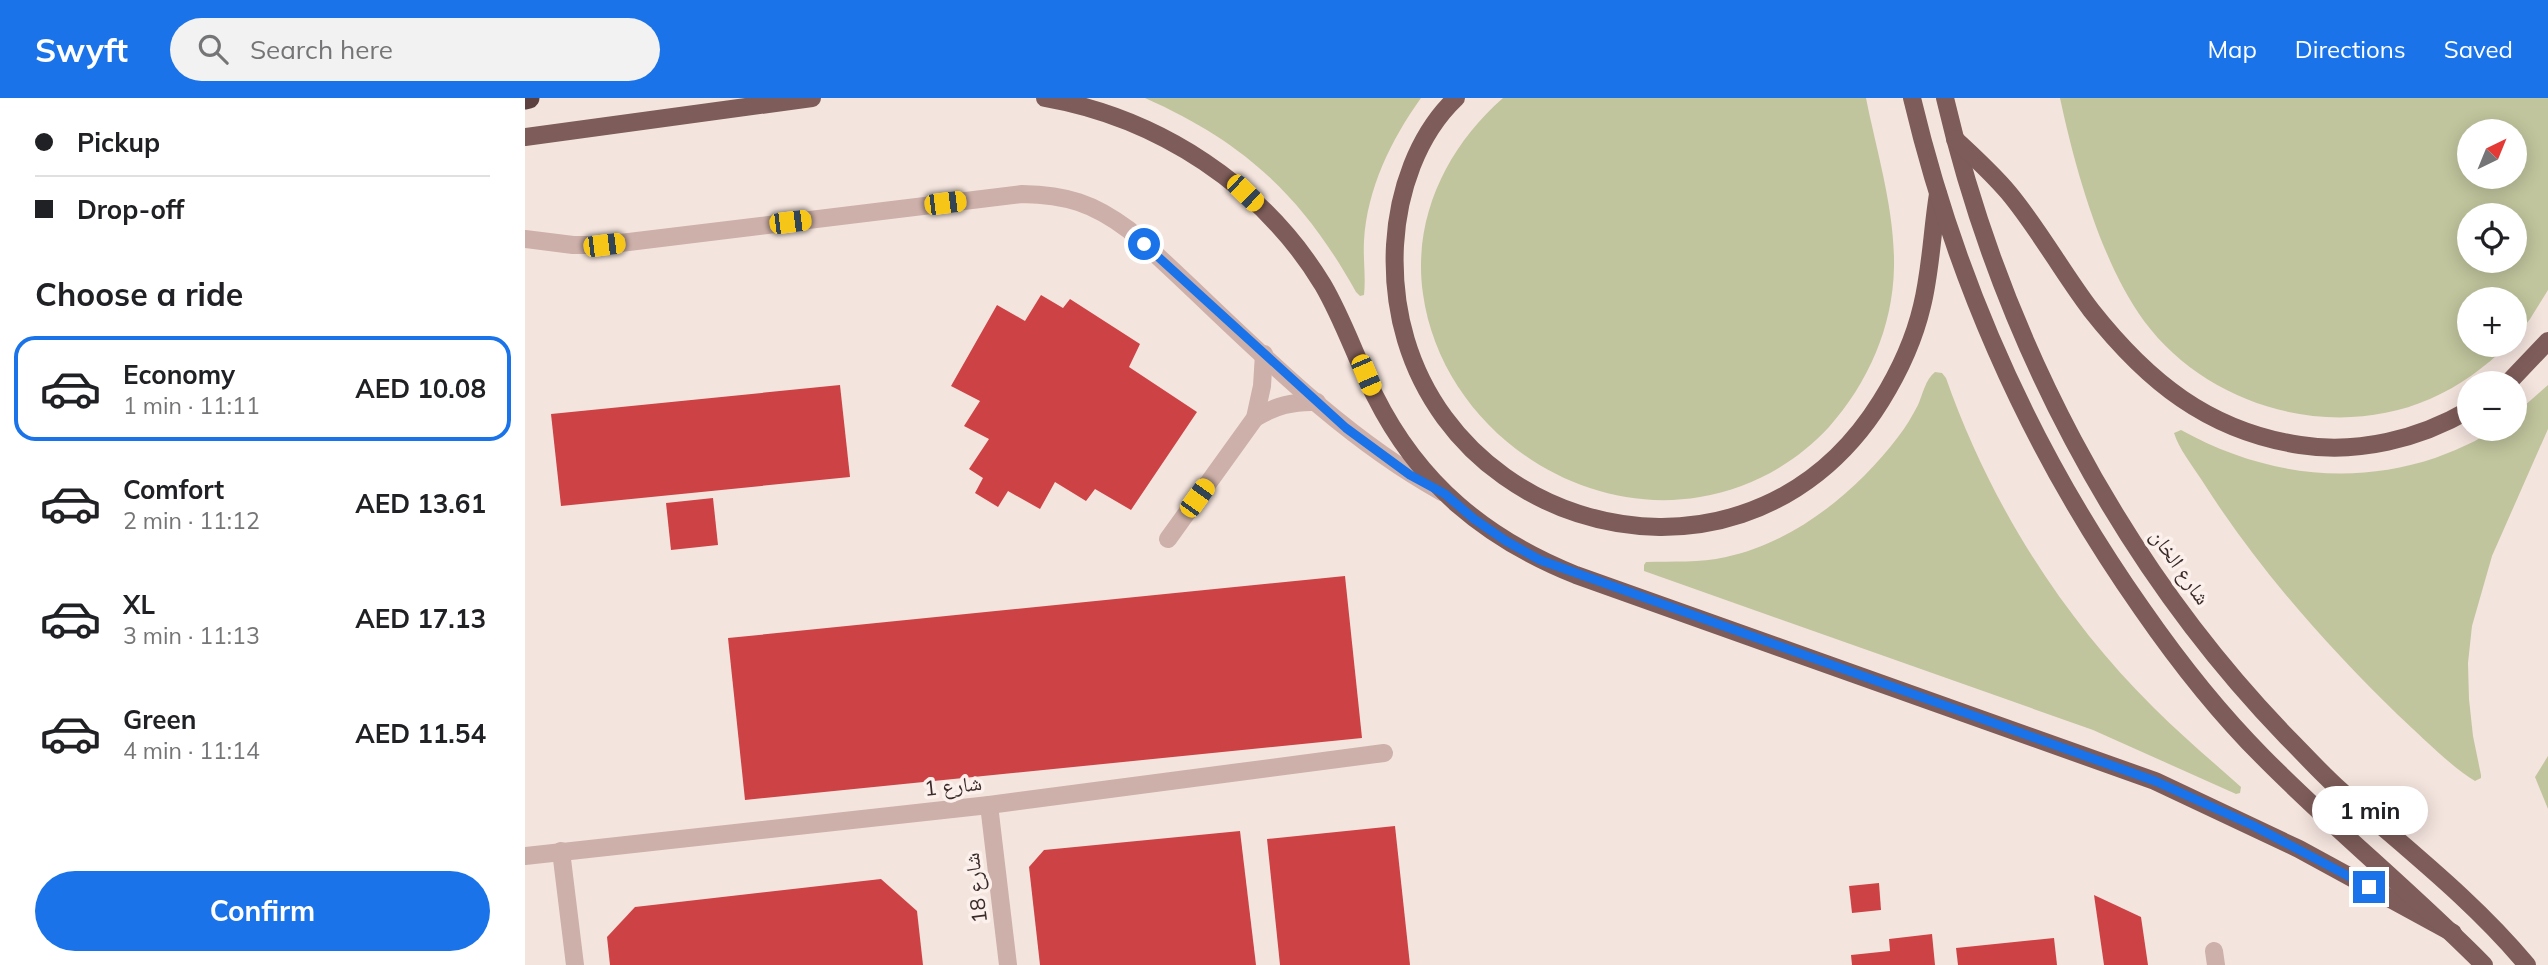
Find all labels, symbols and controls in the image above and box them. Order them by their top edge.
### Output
search box [170,18,660,81]
text: Swyft [35,29,128,70]
icon: search [194,30,232,68]
text: Search here [250,33,393,66]
text: Map [2207,34,2257,64]
text: Directions [2295,34,2406,64]
text: Saved [2444,34,2513,64]
north arrow [2457,119,2527,189]
map controls [2457,119,2527,441]
text: Pickup [77,126,160,159]
car [1223,171,1268,215]
car [923,190,968,216]
text: Drop-off [77,193,184,226]
button: locate [2457,203,2527,273]
car [768,209,813,235]
route start [1128,228,1160,260]
car [582,232,627,258]
text: Choose a ride [35,274,243,314]
button: + [2457,287,2527,357]
car [1349,352,1384,398]
icon: car [39,357,102,420]
text: Economy [123,358,235,391]
button: − [2457,371,2527,441]
text: AED 10.08 [355,372,486,405]
text: 1 min · 11:11 [123,391,260,420]
icon: car [39,472,102,535]
text: Comfort [123,473,224,506]
car [1177,475,1218,521]
text: AED 13.61 [355,487,486,520]
text: 2 min · 11:12 [123,506,260,535]
street label: شارع الخان [2145,524,2216,610]
icon: car [39,587,102,650]
text: XL [123,588,155,621]
text: AED 17.13 [355,602,486,635]
text: 3 min · 11:13 [123,621,260,650]
icon: car [39,702,102,765]
text: Green [123,703,196,736]
text: AED 11.54 [355,717,486,750]
text: 4 min · 11:14 [123,736,260,765]
street label: شارع 1 [923,769,983,802]
callout: 1 min [2311,786,2427,834]
text: 1 min [2340,796,2400,825]
street label: شارع 18 [958,851,993,925]
button: Confirm [35,871,490,951]
route end [2353,871,2385,903]

